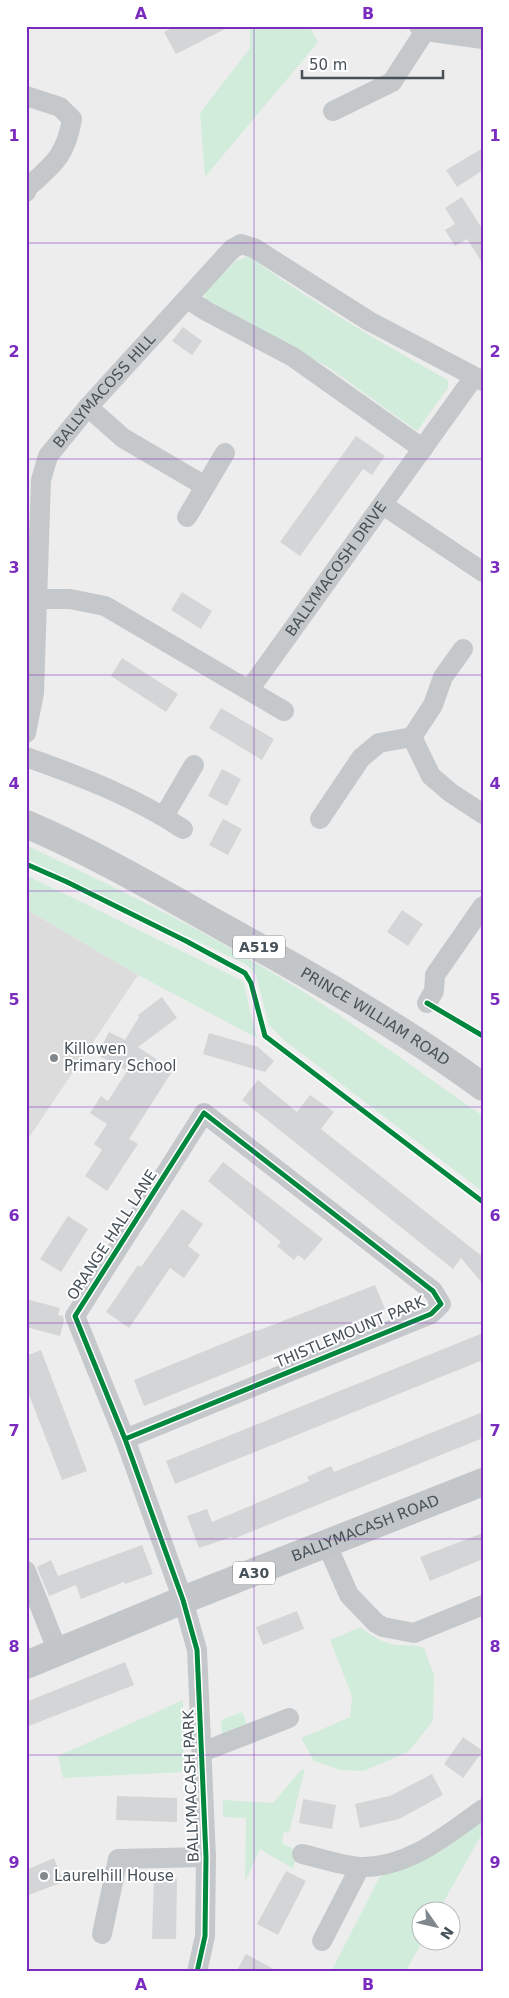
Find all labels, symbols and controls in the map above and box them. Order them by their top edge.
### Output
text: A [135,4,148,23]
text: B [362,4,374,23]
scale bar [302,48,443,80]
text: 50 m [309,56,347,74]
text: 1 [8,126,20,145]
text: 1 [489,126,501,145]
street label: BALLYMACOSS HILL [49,330,160,452]
text: 2 [8,342,20,361]
text: 2 [489,342,501,361]
street label: BALLYMACOSH DRIVE [282,498,390,640]
text: 3 [8,558,20,577]
text: 3 [489,558,501,577]
text: 4 [8,774,20,793]
text: 4 [489,774,501,793]
road number: A519 [233,936,285,959]
street label: PRINCE WILLIAM ROAD [297,964,453,1070]
text: 5 [8,990,20,1009]
text: 5 [489,990,501,1009]
place label: Killowen Primary School [64,1040,177,1075]
marker: Killowen Primary School [48,1052,60,1064]
street label: ORANGE HALL LANE [63,1167,161,1303]
text: 6 [8,1206,20,1225]
text: 6 [489,1206,501,1225]
street label: THISTLEMOUNT PARK [272,1292,429,1372]
text: 7 [8,1421,20,1440]
text: 7 [489,1421,501,1440]
street label: BALLYMACASH ROAD [289,1491,442,1565]
road number: A30 [233,1562,275,1585]
text: 8 [8,1637,20,1656]
text: 8 [489,1637,501,1656]
street label: BALLYMACASH PARK [179,1708,203,1862]
text: 9 [8,1853,20,1872]
text: 9 [489,1853,501,1872]
place label: Laurelhill House [54,1867,174,1885]
marker: Laurelhill House [38,1870,50,1882]
north arrow [412,1900,462,1950]
text: N [437,1924,457,1943]
text: A [135,1975,148,1994]
text: B [362,1975,374,1994]

